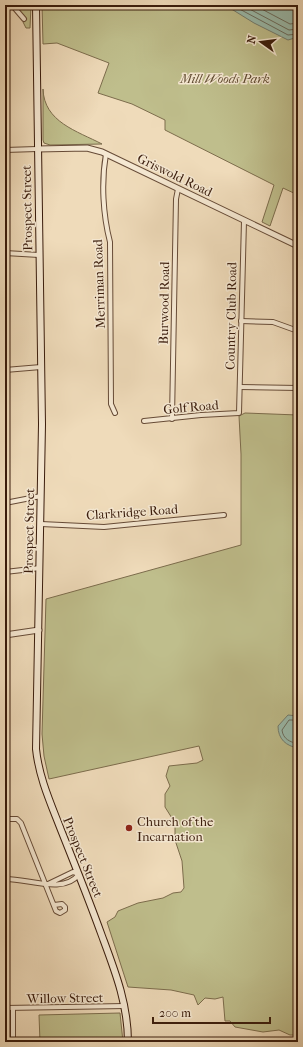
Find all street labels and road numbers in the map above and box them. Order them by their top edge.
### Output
street label: Griswold Road [135,150,216,200]
street label: Prospect Street [19,165,35,251]
street label: Merriman Road [90,238,108,329]
street label: Burwood Road [156,261,172,345]
street label: Country Club Road [223,261,239,370]
street label: Golf Road [163,397,220,417]
street label: Prospect Street [21,488,37,574]
street label: Clarkridge Road [86,501,179,523]
street label: Prospect Street [60,814,106,900]
street label: Willow Street [26,990,104,1006]

